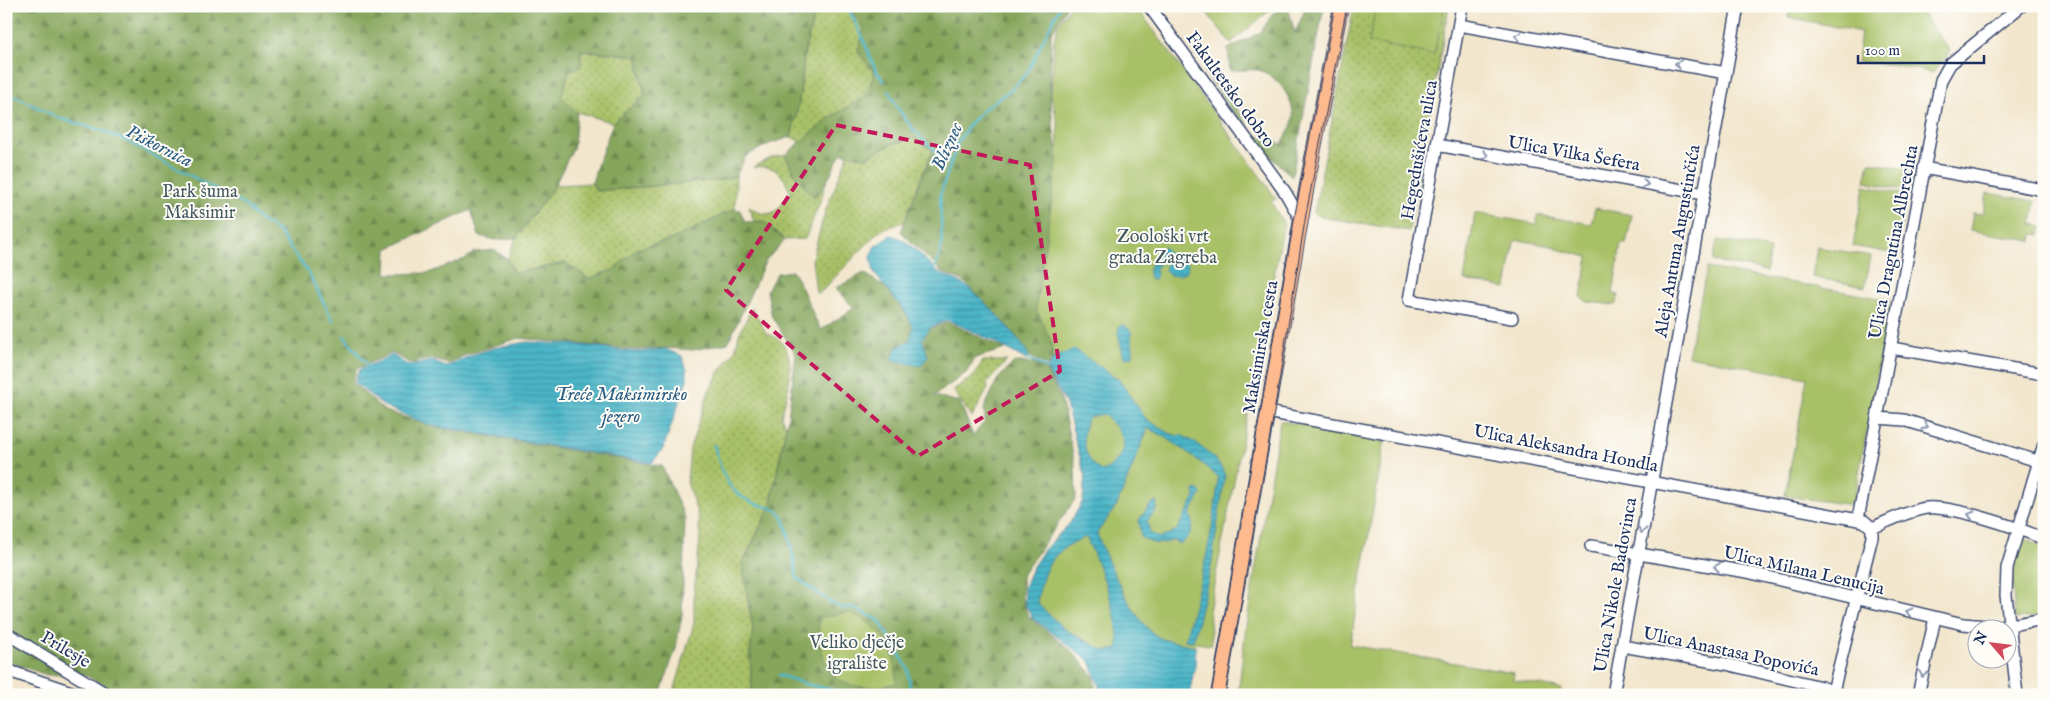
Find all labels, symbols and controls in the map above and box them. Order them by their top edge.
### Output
street label: Fakultetsko dobro [1180,27,1280,153]
one-way arrow [1513,31,1522,41]
scale bar [1858,32,1984,64]
text: 100 m [1865,41,1901,60]
one-way arrow [1673,60,1682,70]
street label: Hegedušićeva ulica [1397,78,1444,222]
water label: Bliznec [927,119,969,174]
water label: Piškornica [122,120,196,174]
street label: Ulica Vilka Šefera [1506,130,1642,177]
street label: Aleja Antuna Augustinčića [1650,143,1707,340]
street label: Ulica Dragutina Albrechta [1864,143,1925,341]
one-way arrow [1481,149,1490,159]
one-way arrow [1641,178,1650,188]
park label: Park šuma Maksimir [162,181,238,225]
park label: Zoološki vrt grada Zagreba [1109,226,1217,270]
street label: Maksimirska cesta [1238,279,1285,416]
water label: Treće Maksimirsko jezero [555,383,687,429]
street label: Ulica Aleksandra Hondla [1471,420,1660,479]
one-way arrow [1920,421,1928,431]
street label: Ulica Nikole Badovinca [1590,496,1643,675]
one-way arrow [1967,511,1975,521]
one-way arrow [1637,526,1647,535]
street label: Ulica Milana Lenucija [1721,542,1887,601]
one-way arrow [1713,563,1721,573]
one-way arrow [1905,607,1914,618]
north arrow [1968,618,2018,668]
street label: Ulica Anastasa Popovića [1640,623,1821,682]
street label: Prilesje [36,627,94,674]
text: N [1970,629,1992,649]
park label: Veliko dječje igralište [809,632,904,676]
one-way arrow [1918,669,1928,678]

